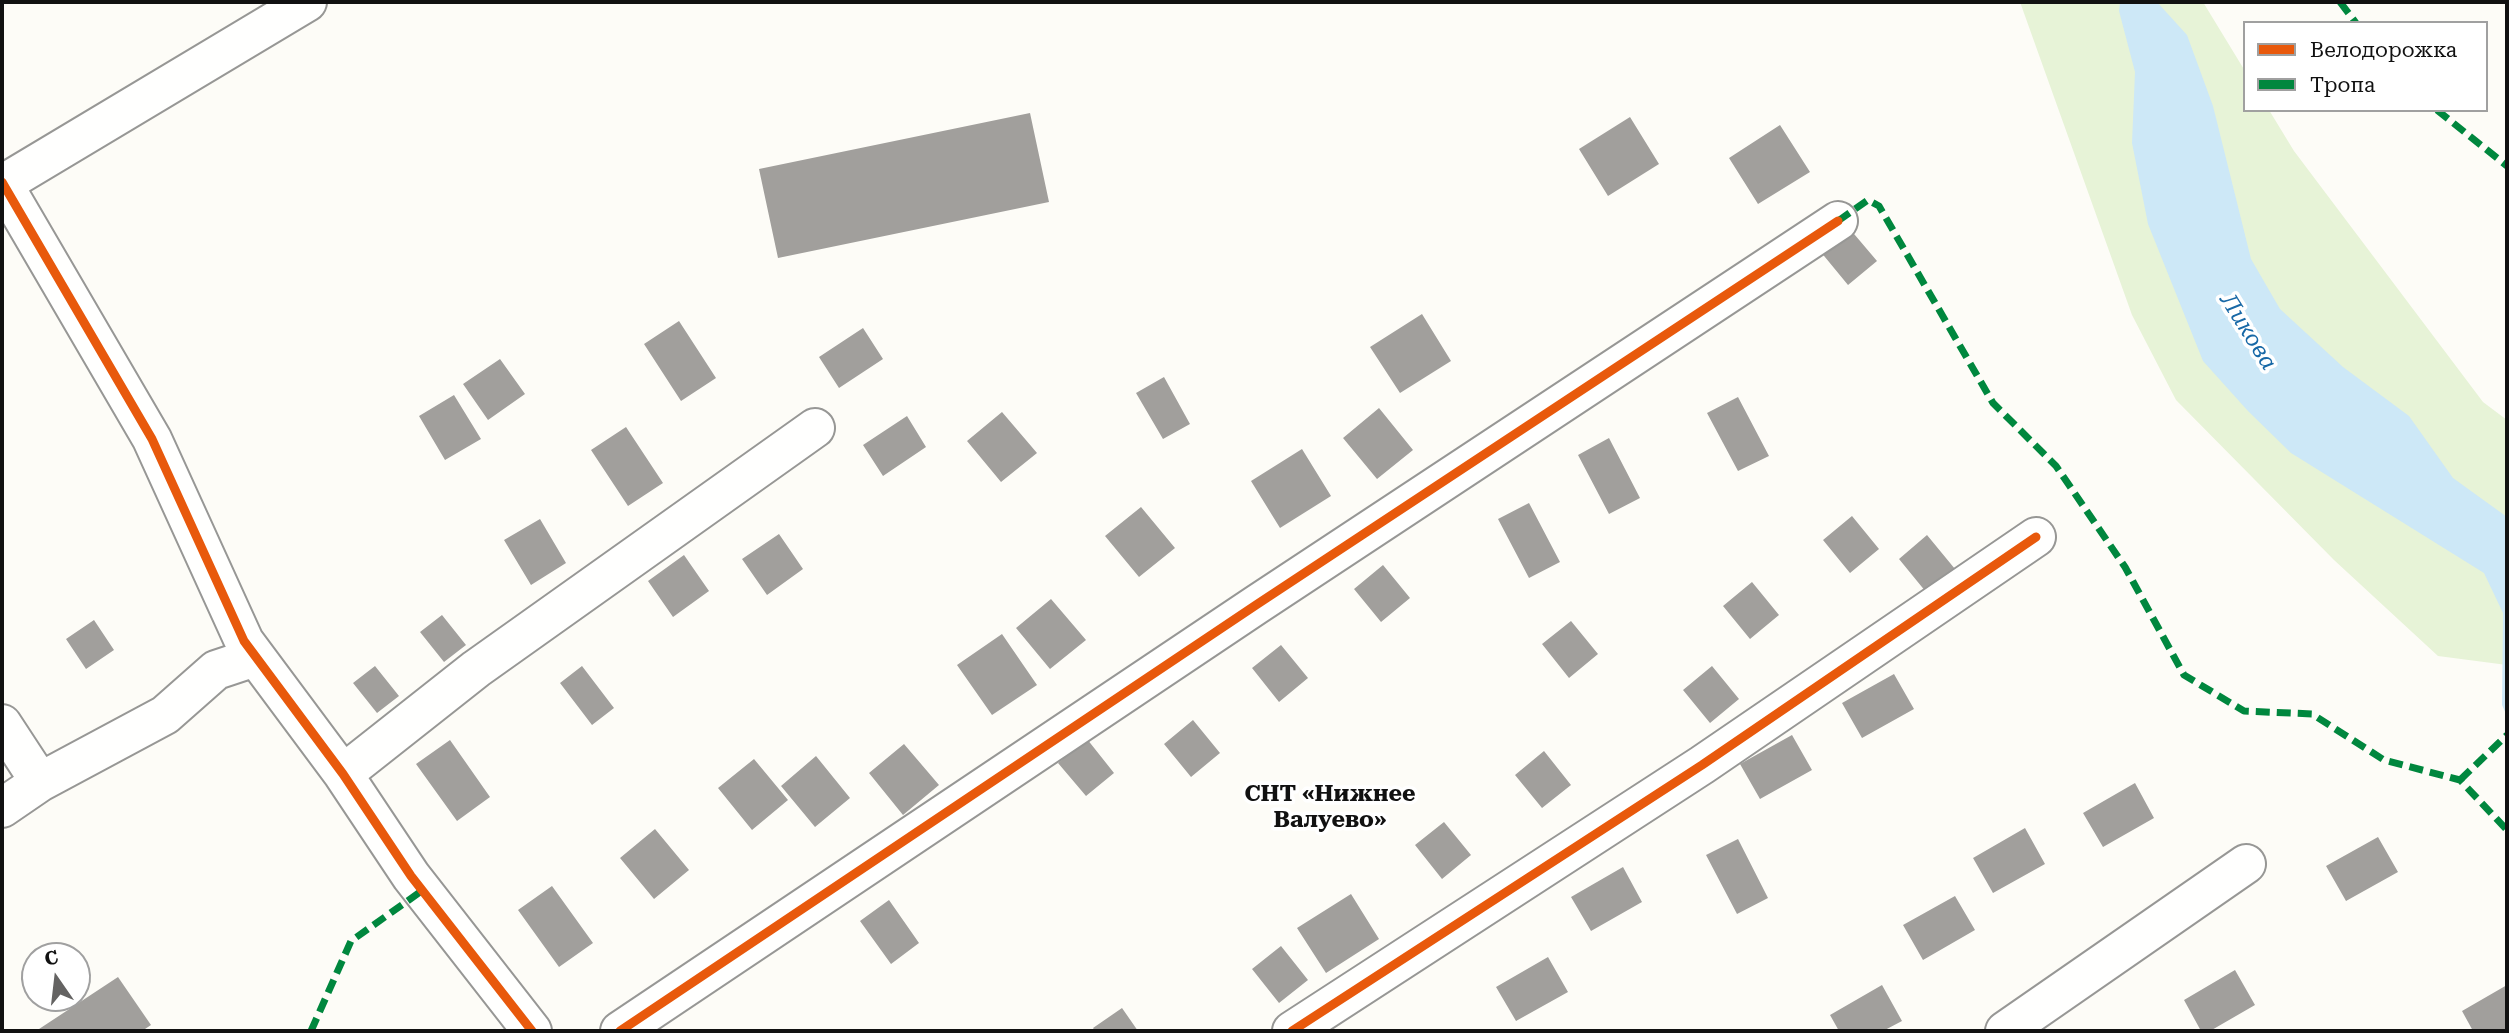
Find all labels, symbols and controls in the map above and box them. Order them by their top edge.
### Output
legend [2243,21,2488,112]
text: Велодорожка [2310,38,2457,62]
text: Тропа [2310,73,2375,97]
water label: Ликова [2214,289,2282,375]
district label: СНТ «Нижнее Валуево» [1244,780,1416,834]
north arrow [21,942,91,1012]
text: С [42,945,61,971]

